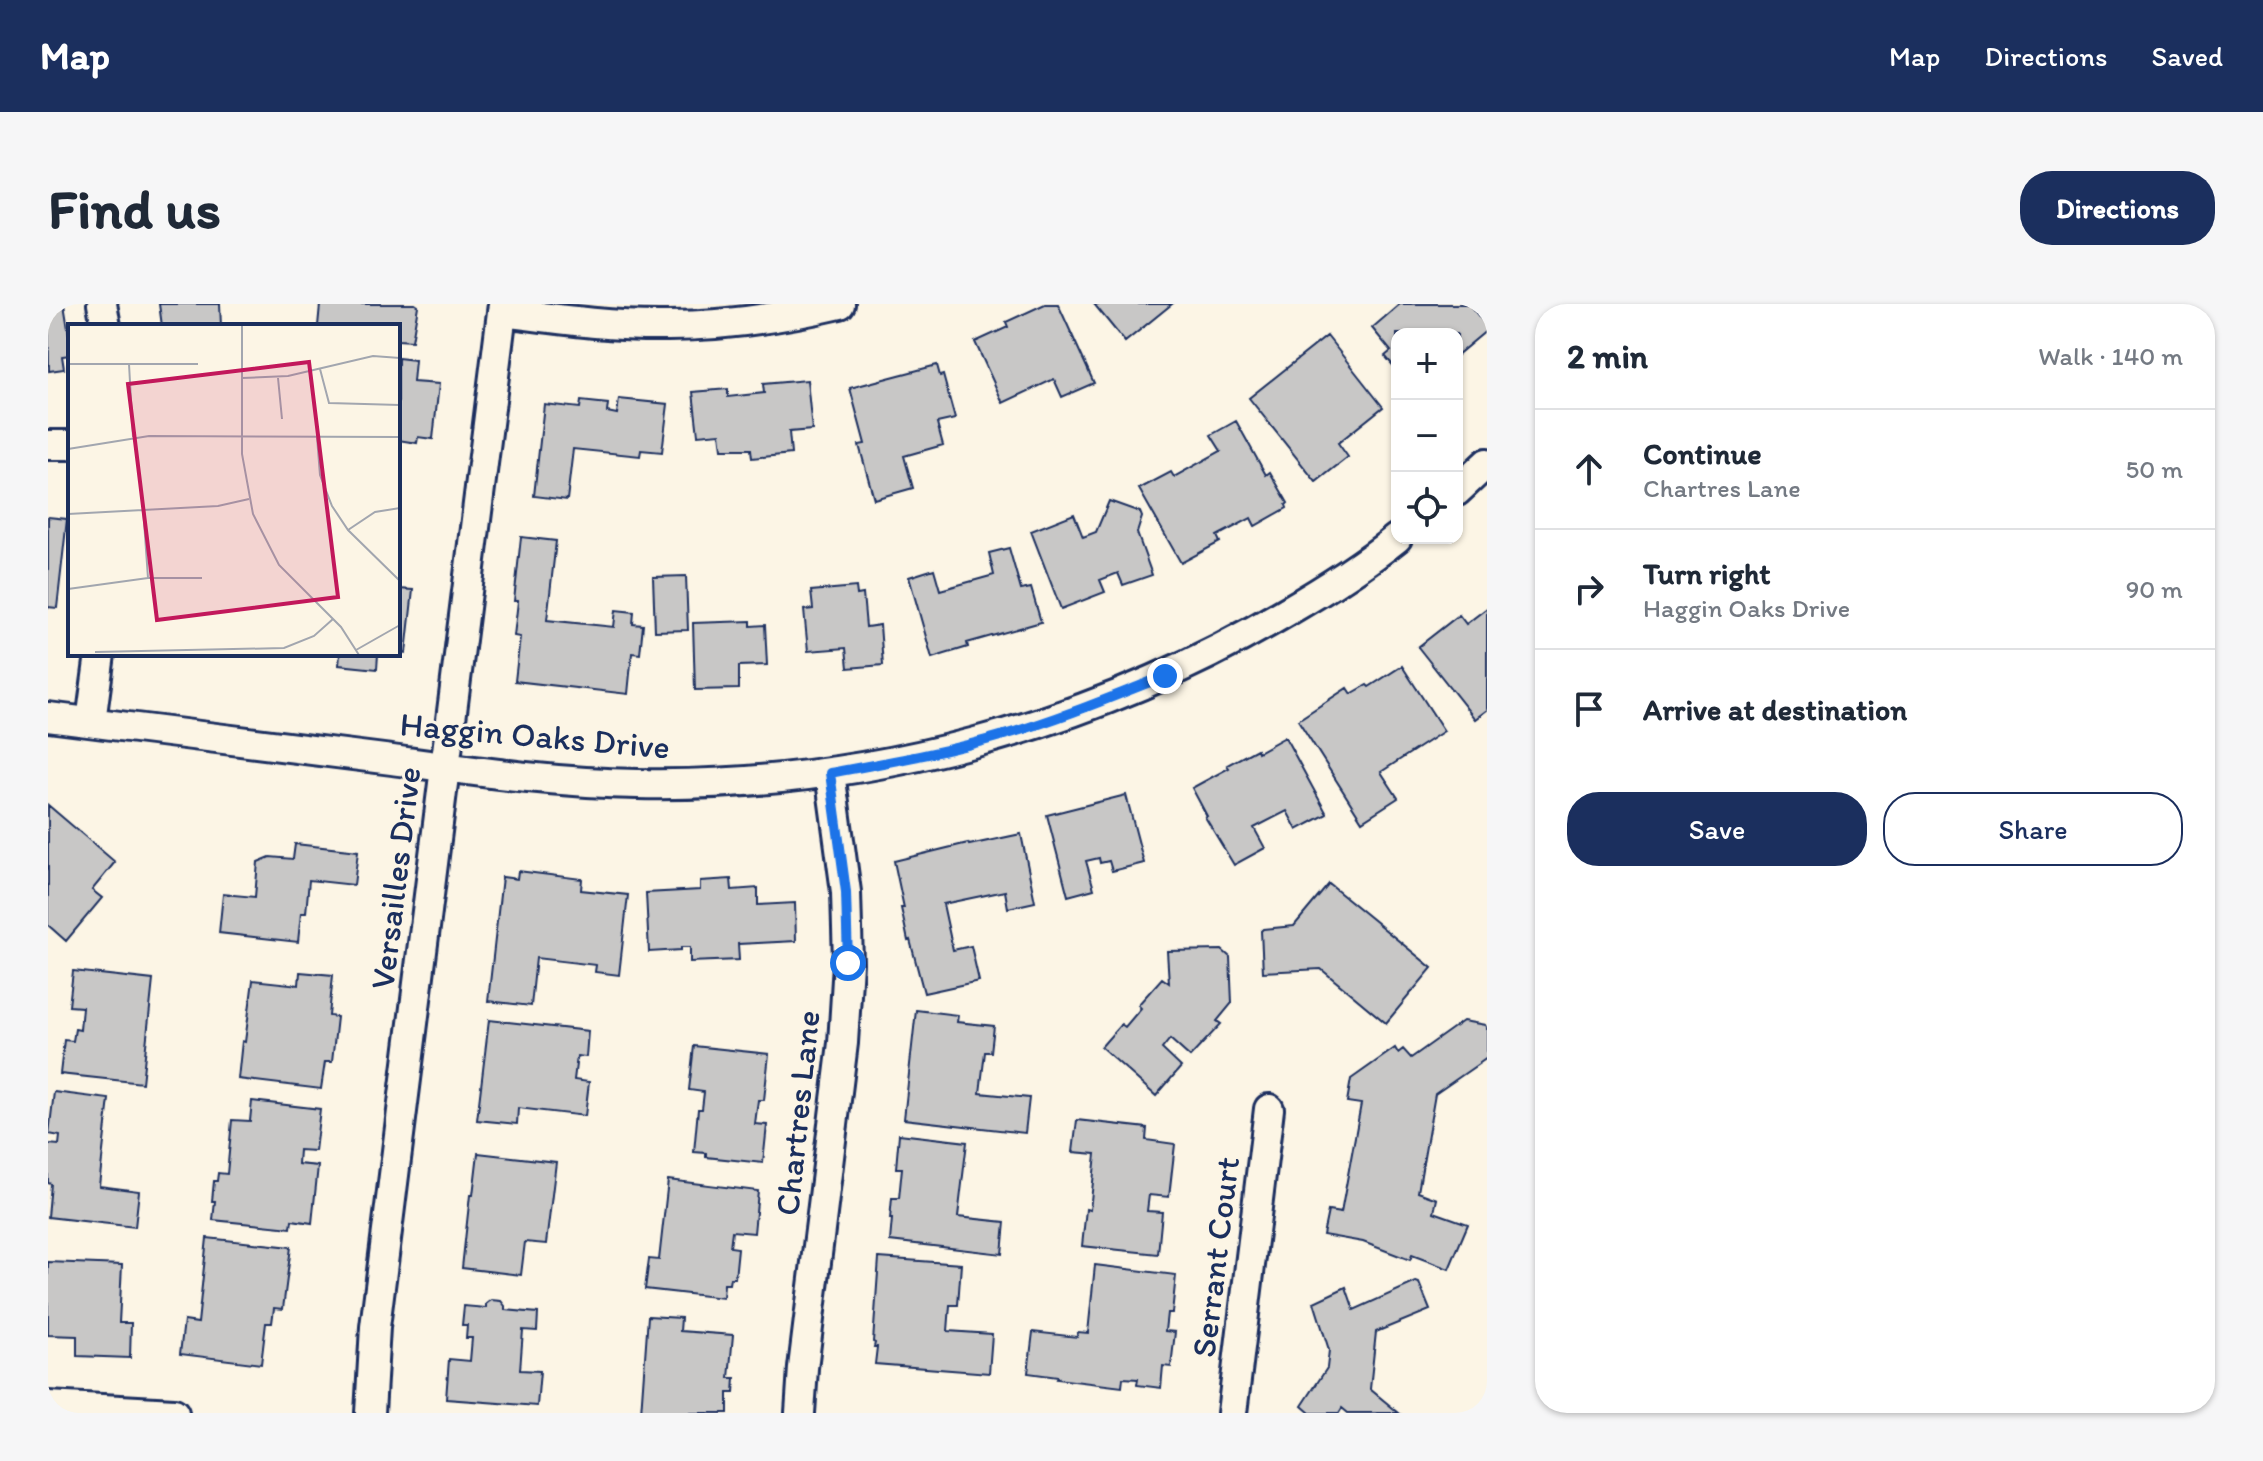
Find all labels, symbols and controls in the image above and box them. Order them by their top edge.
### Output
text: Map [40,33,110,79]
text: Map [1889,39,1940,73]
text: Directions [1984,39,2108,73]
text: Saved [2152,39,2223,73]
button: Directions [2020,171,2215,245]
text: Find us [48,175,221,242]
inset map [68,324,400,656]
map controls [1391,328,1463,544]
button: + [1391,328,1463,400]
text: 2 min [1567,336,1648,377]
text: Walk · 140 m [2038,340,2183,372]
button: − [1391,400,1463,472]
text: Continue [1643,435,1762,472]
icon: ahead [1567,447,1611,491]
text: 50 m [2126,453,2183,485]
button: locate [1391,472,1463,544]
text: Chartres Lane [1643,472,1801,504]
text: Turn right [1643,555,1771,592]
icon: right [1567,567,1611,611]
text: 90 m [2126,573,2183,605]
text: Haggin Oaks Drive [1643,592,1850,624]
route end [1147,658,1183,694]
icon: arrive [1567,687,1611,731]
text: Arrive at destination [1643,691,1907,728]
street label: Haggin Oaks Drive [398,703,672,768]
street label: Versailles Drive [362,764,429,992]
button: Save [1567,792,1867,866]
button: Share [1883,792,2183,866]
route start [830,945,866,981]
street label: Chartres Lane [766,1008,829,1218]
street label: Serrant Court [1183,1155,1248,1360]

